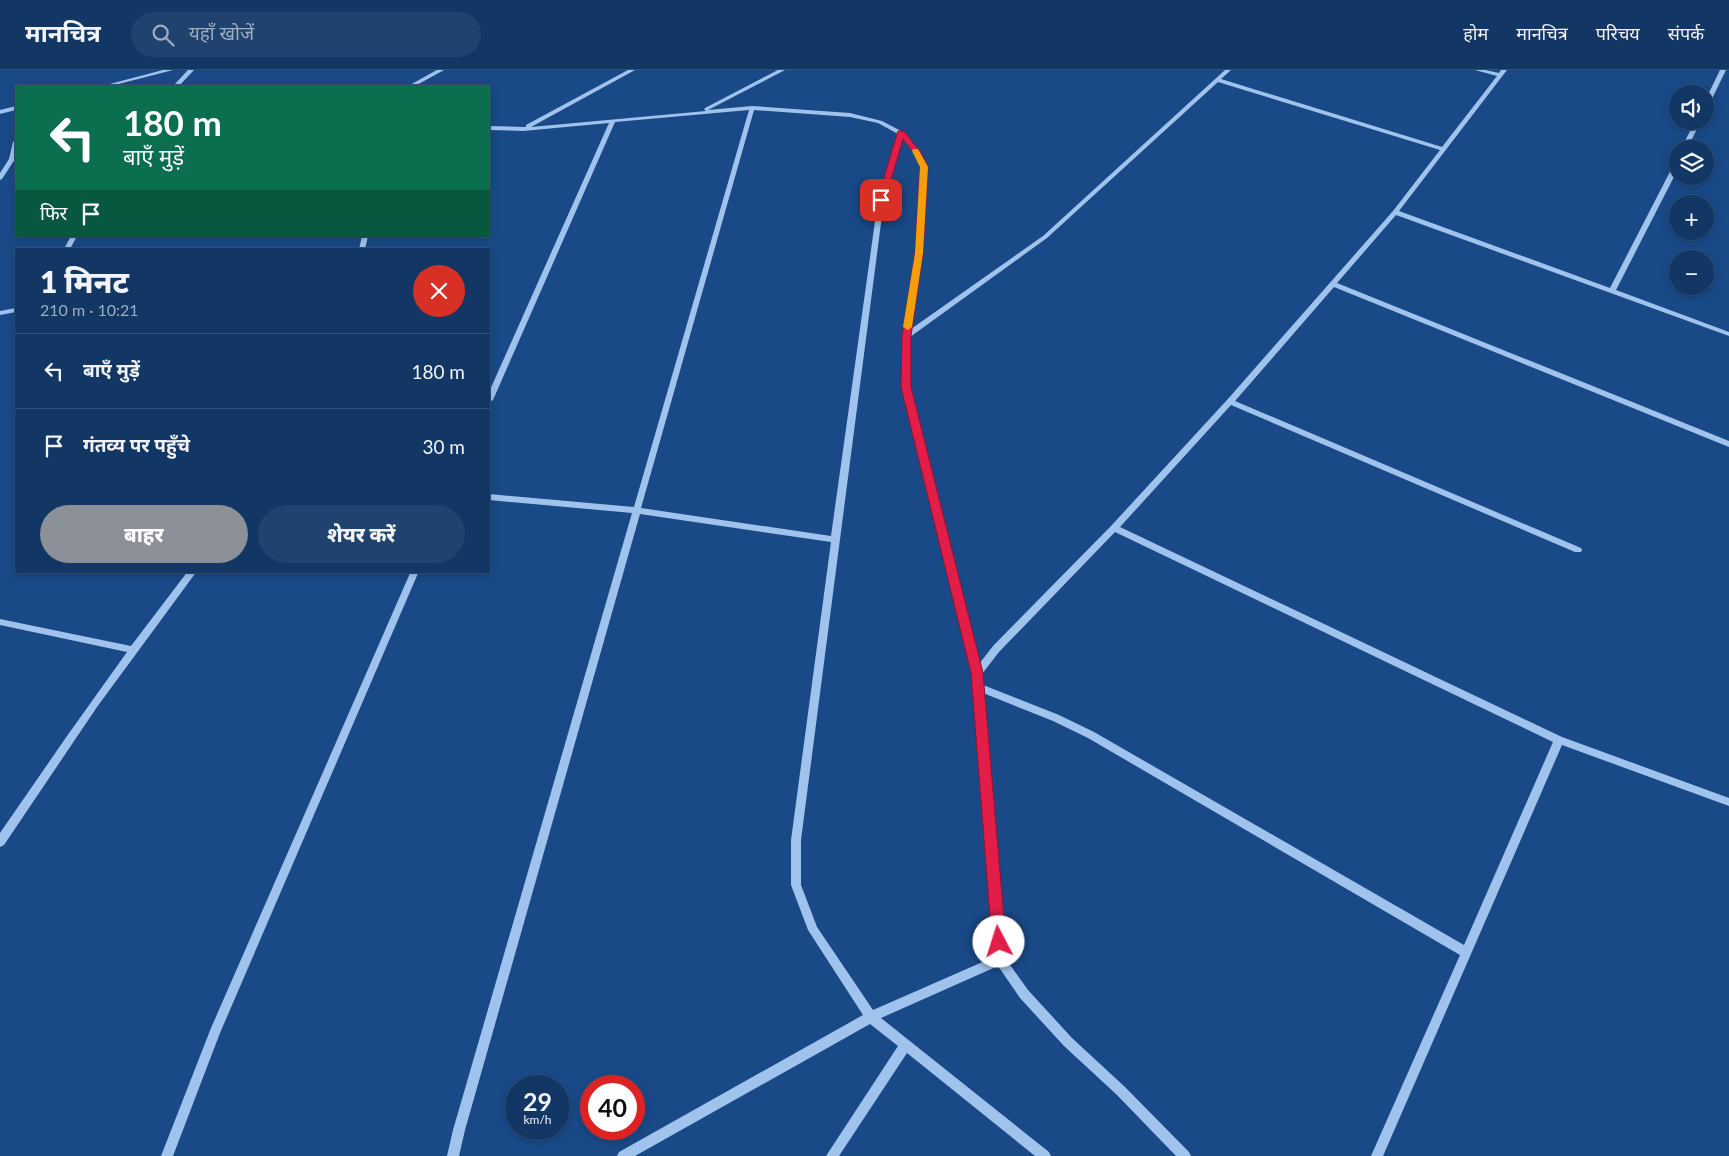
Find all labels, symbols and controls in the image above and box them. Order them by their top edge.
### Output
search box [131,12,481,57]
text: मानचित्र [25,18,101,47]
icon: search [149,21,177,49]
text: यहाँ खोजें [189,21,254,44]
text: होम [1463,22,1488,44]
text: मानचित्र [1516,22,1568,44]
text: परिचय [1596,22,1640,44]
text: संपर्क [1668,22,1704,44]
map controls [1669,85,1714,295]
button: sound [1669,85,1714,130]
text: 180 m [123,101,222,143]
icon: left [40,105,105,170]
button: layers [1669,140,1714,185]
text: बाएँ मुड़ें [123,143,184,170]
pin [860,179,902,221]
icon: arrive [867,186,895,214]
button: + [1669,195,1714,240]
icon: arrive [77,200,105,228]
text: फिर [40,201,67,224]
button: − [1669,250,1714,295]
text: 1 मिनट [40,263,129,299]
button: close [413,265,465,317]
text: 210 m · 10:21 [40,300,139,319]
icon: left [40,357,68,385]
text: बाएँ मुड़ें [83,358,140,381]
text: 180 m [411,360,465,383]
icon: arrive [40,432,68,460]
text: गंतव्य पर पहुँचे [83,433,190,456]
text: 30 m [422,435,465,458]
button: बाहर [40,505,248,563]
button: शेयर करें [258,505,465,563]
position arrow [972,915,1024,967]
speed limit sign: 40 [580,1075,645,1140]
text: 29 [523,1086,552,1116]
text: km/h [523,1112,552,1127]

